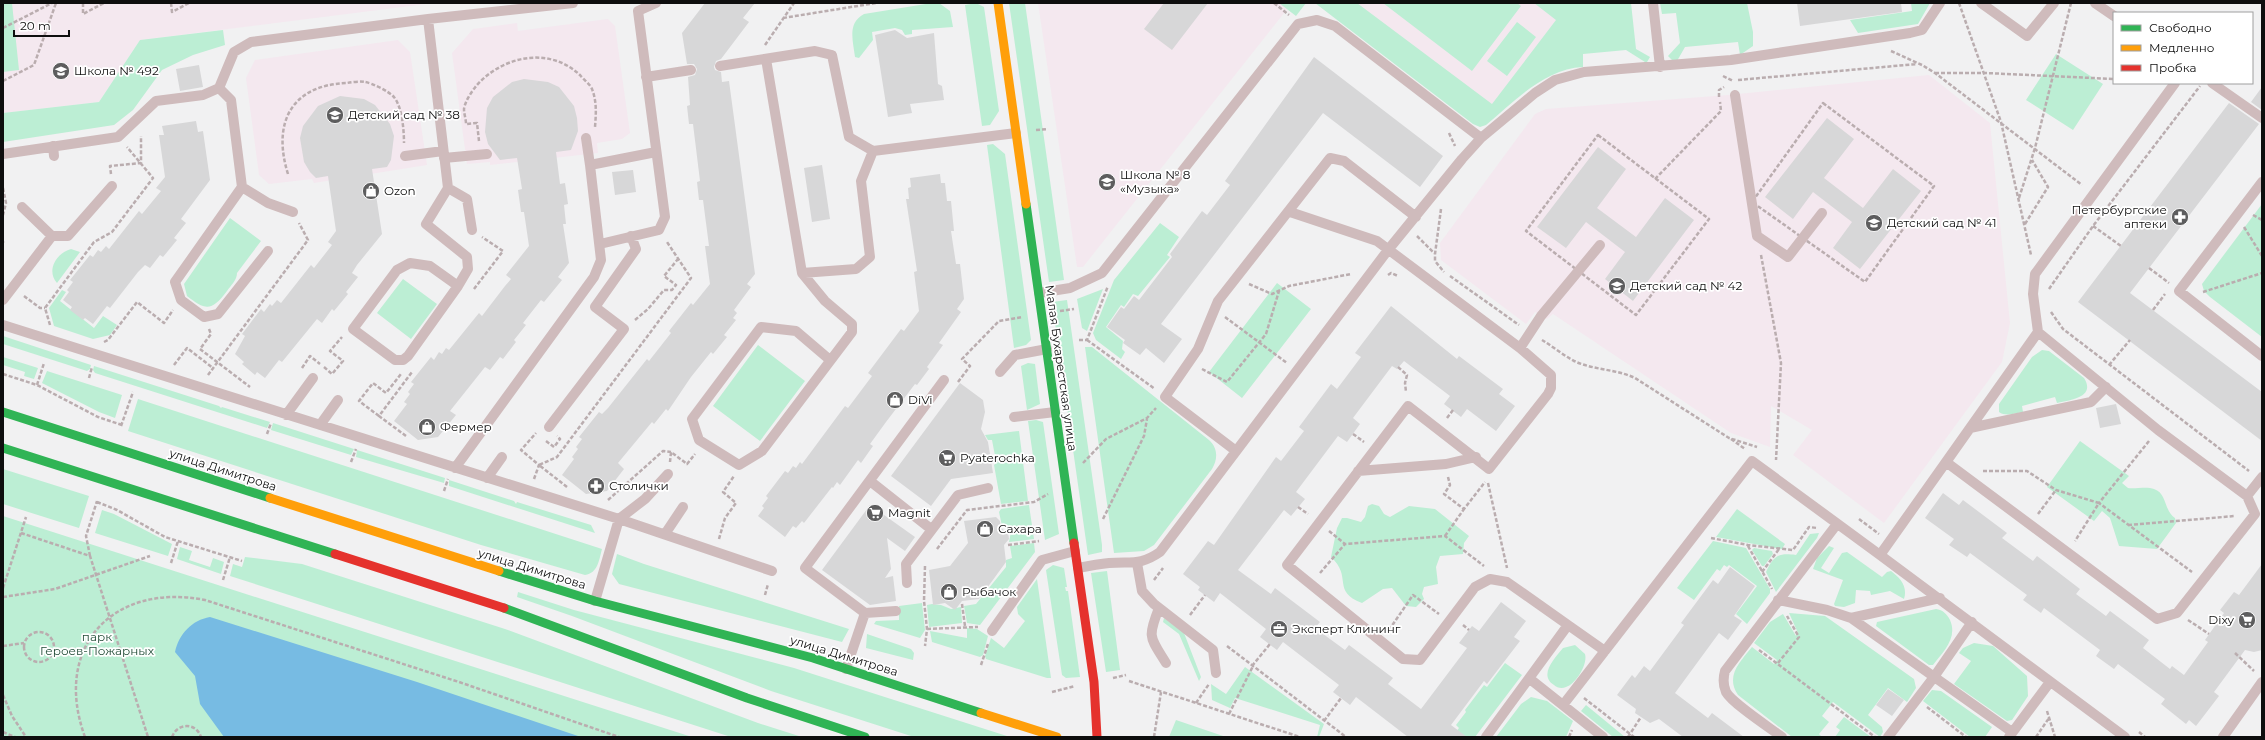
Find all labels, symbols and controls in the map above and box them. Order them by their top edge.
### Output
scale bar [14,12,69,38]
legend [2113,12,2253,84]
text: 20 m [20,18,51,33]
text: Свободно [2149,20,2212,35]
text: Медленно [2149,40,2215,55]
text: Пробка [2149,60,2197,75]
school or university icon: Школа № 492 [51,61,71,81]
place label: Школа № 492 [74,63,159,78]
school or university icon: Детский сад № 38 [325,105,345,125]
place label: Детский сад № 38 [348,107,460,122]
place label: Школа № 8 «Музыка» [1120,167,1191,196]
school or university icon: Школа № 8 «Музыка» [1097,172,1117,192]
shop icon: Ozon [361,181,381,201]
place label: Ozon [384,183,416,198]
place label: Петербургские аптеки [2071,202,2167,231]
pharmacy icon: Петербургские аптеки [2170,207,2190,227]
school or university icon: Детский сад № 41 [1864,213,1884,233]
place label: Детский сад № 41 [1887,215,1996,230]
school or university icon: Детский сад № 42 [1607,276,1627,296]
place label: Детский сад № 42 [1630,278,1742,293]
street label: Малая Бухарестская улица [1042,284,1081,452]
shop icon: DiVi [885,390,905,410]
place label: DiVi [908,392,933,407]
shop icon: Фермер [417,417,437,437]
place label: Фермер [440,419,492,434]
street label: улица Димитрова [167,445,279,494]
supermarket icon: Pyaterochka [937,448,957,468]
place label: Pyaterochka [960,450,1035,465]
pharmacy icon: Столички [586,476,606,496]
place label: Столички [609,478,669,493]
supermarket icon: Magnit [865,503,885,523]
place label: Magnit [888,505,931,520]
shop icon: Сахара [975,519,995,539]
place label: Сахара [998,521,1042,536]
street label: улица Димитрова [475,545,588,592]
shop icon: Рыбачок [939,582,959,602]
place label: Рыбачок [962,584,1016,599]
supermarket icon: Dixy [2237,610,2257,630]
place label: Dixy [2208,612,2234,627]
office icon: Эксперт Клининг [1269,619,1289,639]
place label: Эксперт Клининг [1292,621,1401,636]
park label: парк Героев-Пожарных [40,629,155,658]
street label: улица Димитрова [787,632,900,679]

